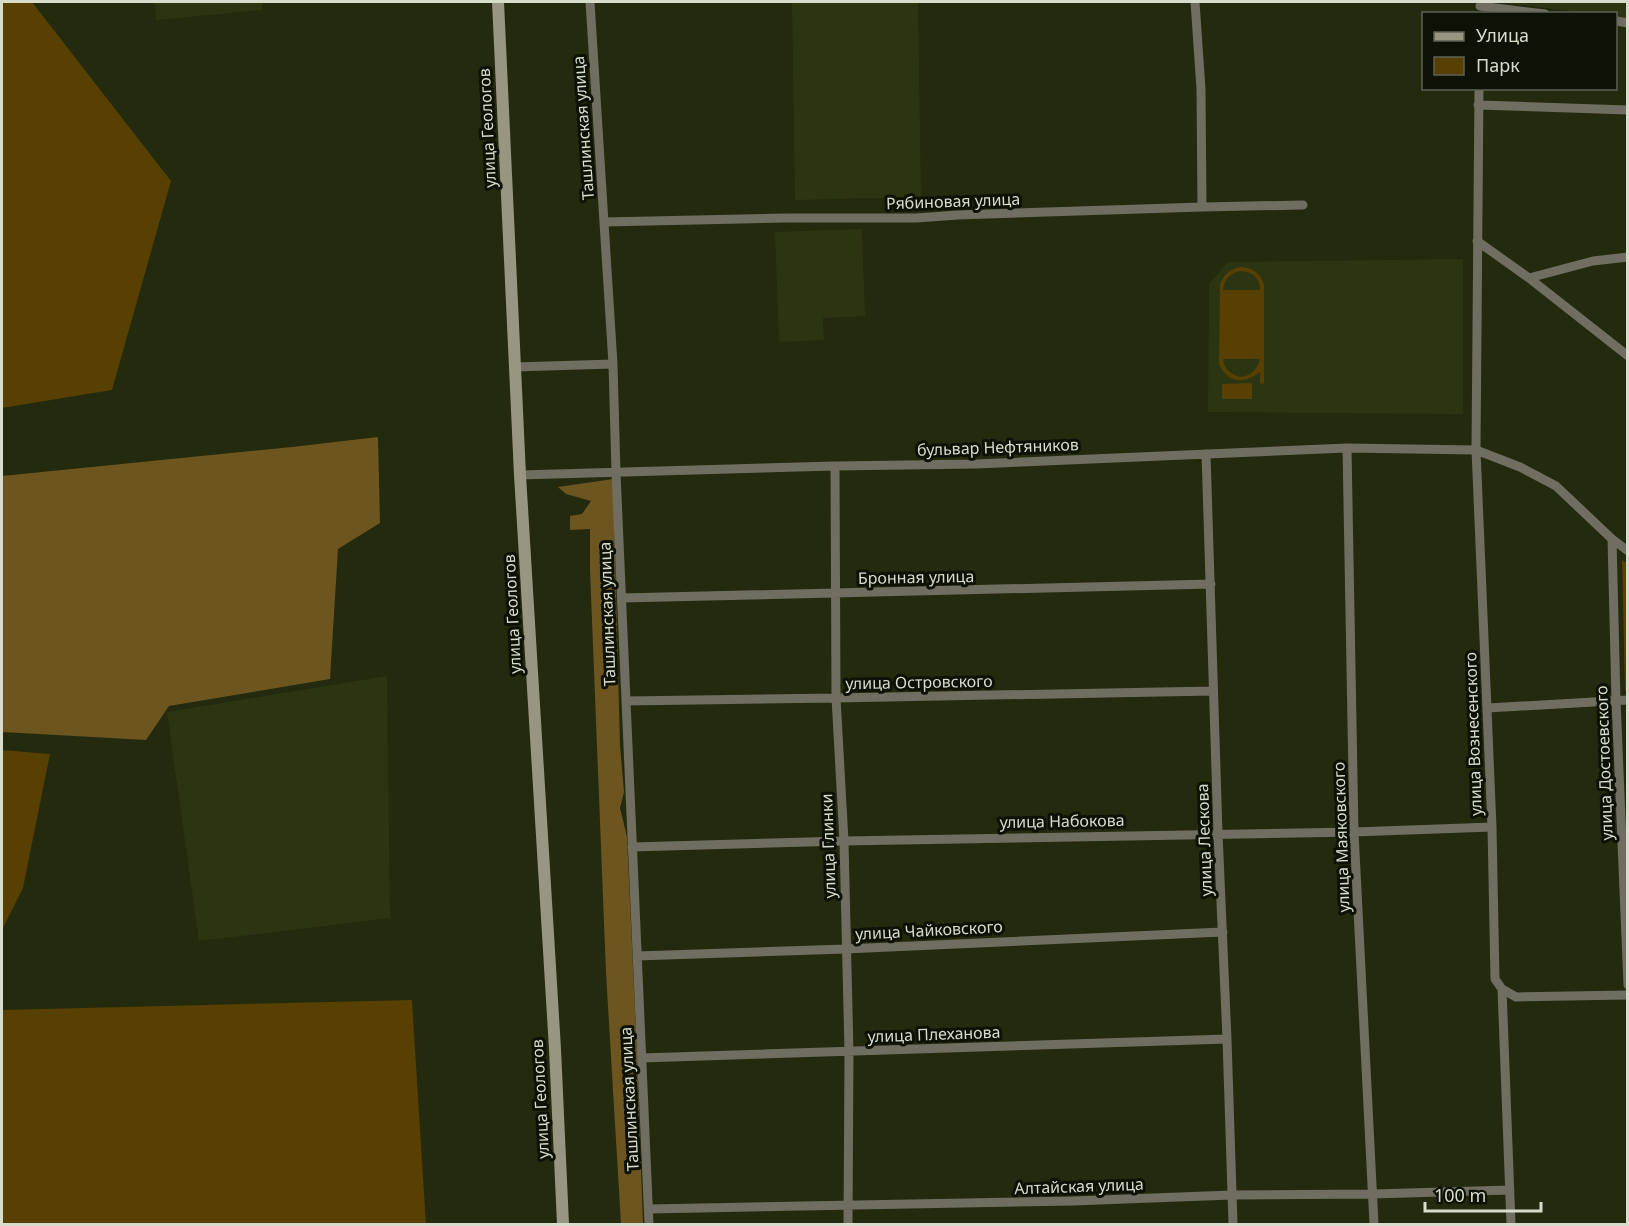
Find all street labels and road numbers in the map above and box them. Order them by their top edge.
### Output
street label: Ташлинская улица [567,55,599,201]
street label: улица Геологов [473,68,501,188]
street label: Рябиновая улица [886,188,1020,214]
street label: бульвар Нефтяников [917,433,1079,461]
street label: Ташлинская улица [593,541,621,687]
street label: улица Геологов [498,554,526,674]
street label: Бронная улица [858,565,974,589]
street label: улица Вознесенского [1459,652,1487,816]
street label: улица Островского [845,670,993,694]
street label: улица Достоевского [1590,685,1618,841]
street label: улица Маяковского [1327,761,1355,913]
street label: улица Лескова [1191,783,1217,897]
street label: улица Глинки [815,793,841,899]
street label: улица Набокова [999,809,1125,833]
street label: улица Чайковского [855,915,1003,945]
street label: улица Плеханова [867,1021,1001,1047]
street label: Ташлинская улица [614,1026,644,1172]
street label: улица Геологов [526,1039,554,1159]
street label: Алтайская улица [1014,1173,1144,1199]

